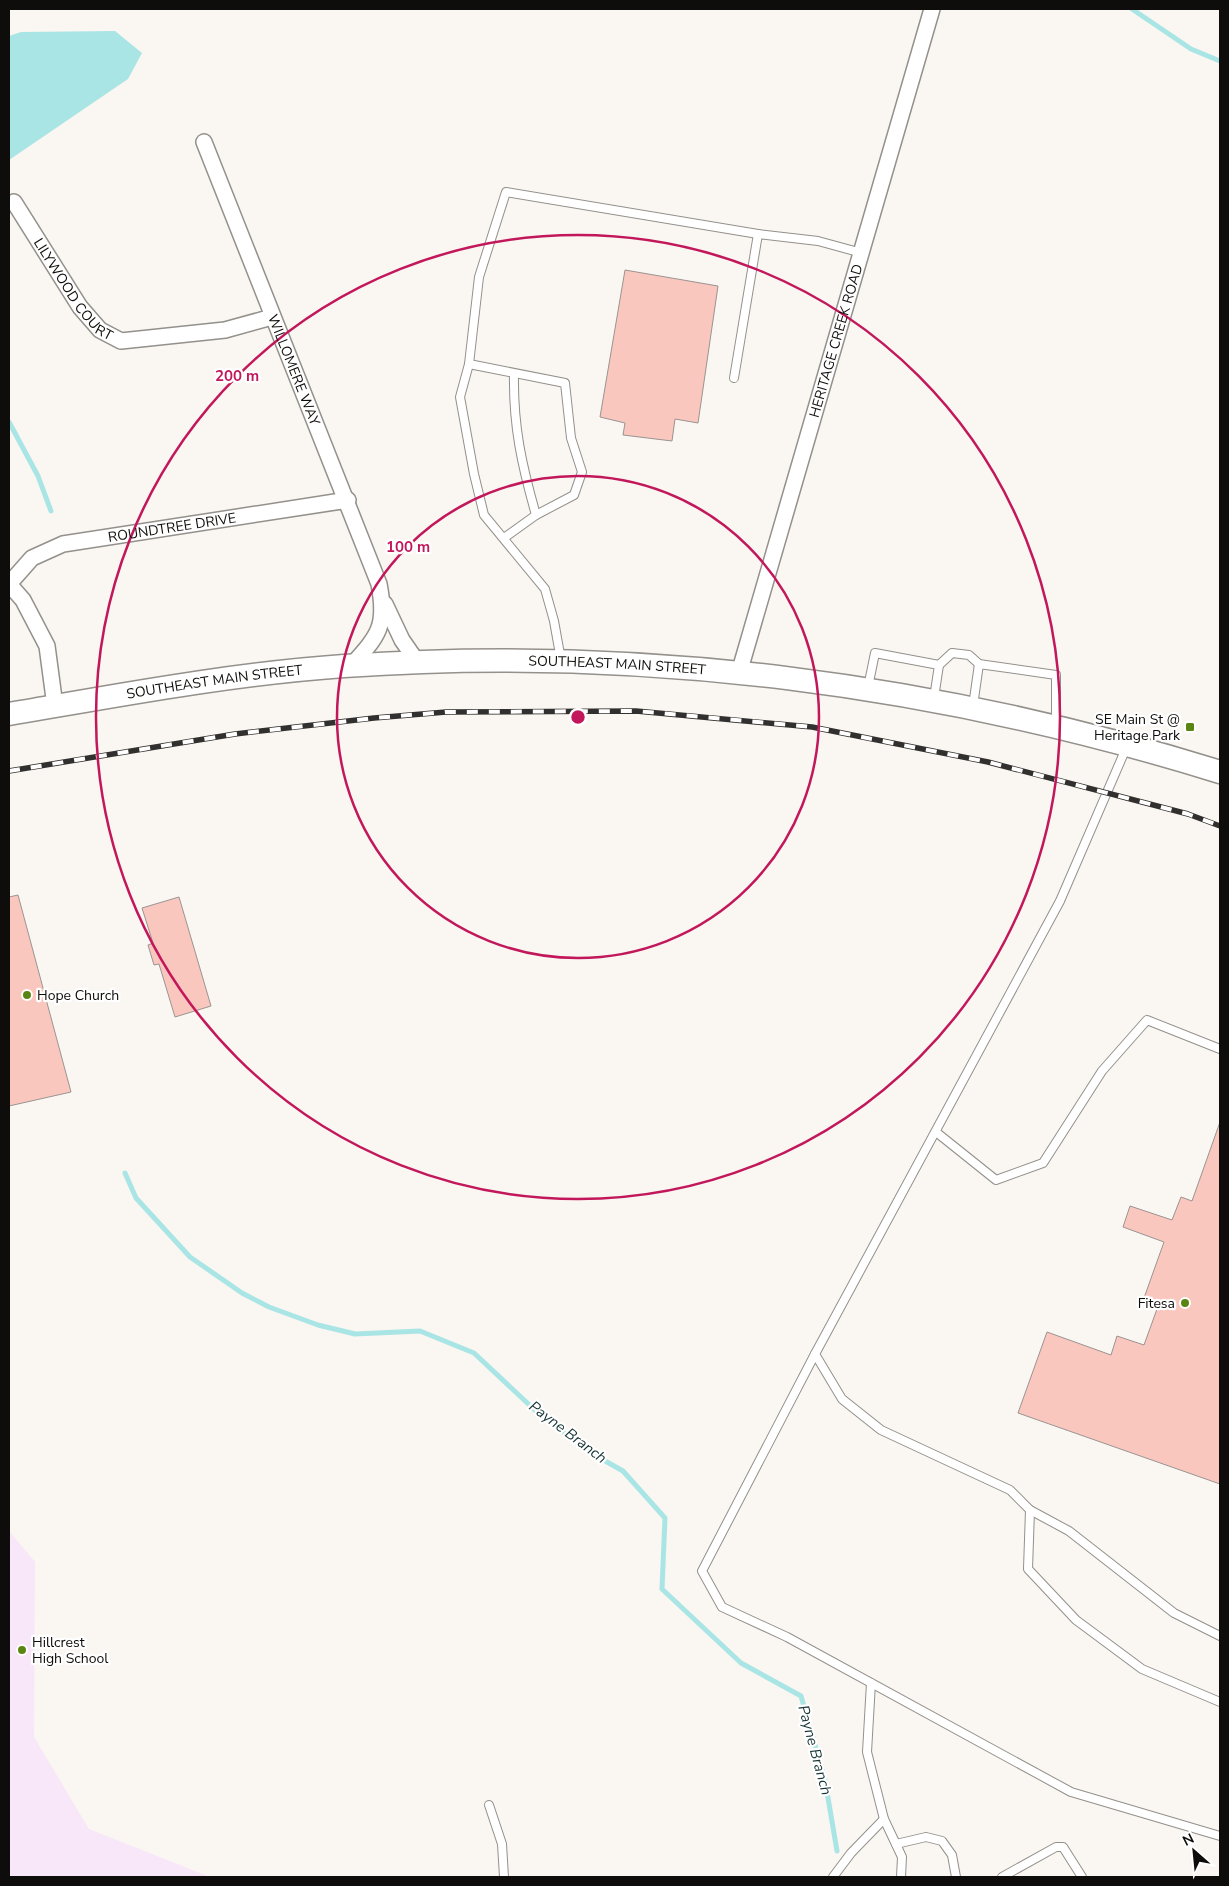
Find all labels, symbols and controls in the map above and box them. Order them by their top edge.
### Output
street label: LILYWOOD COURT [29,234,117,345]
street label: HERITAGE CREEK ROAD [804,262,867,420]
street label: WILLOMERE WAY [264,311,325,429]
text: 200 m [215,366,259,386]
street label: ROUNDTREE DRIVE [107,508,237,546]
text: 100 m [386,537,430,557]
street label: SOUTHEAST MAIN STREET [528,651,707,679]
street label: SOUTHEAST MAIN STREET [125,660,304,703]
centre of rings [569,708,587,726]
place label: SE Main St @ Heritage Park [1094,710,1181,745]
marker: SE Main St @ Heritage Park [1184,721,1196,733]
place label: Hope Church [37,986,119,1005]
marker: Hope Church [21,989,33,1001]
place label: Fitesa [1138,1294,1175,1313]
marker: Fitesa [1179,1297,1191,1309]
water label: Payne Branch [525,1396,611,1468]
place label: Hillcrest High School [32,1633,109,1668]
marker: Hillcrest High School [16,1644,28,1656]
water label: Payne Branch [793,1703,837,1797]
north arrow [1169,1826,1219,1876]
text: N [1179,1829,1197,1851]

